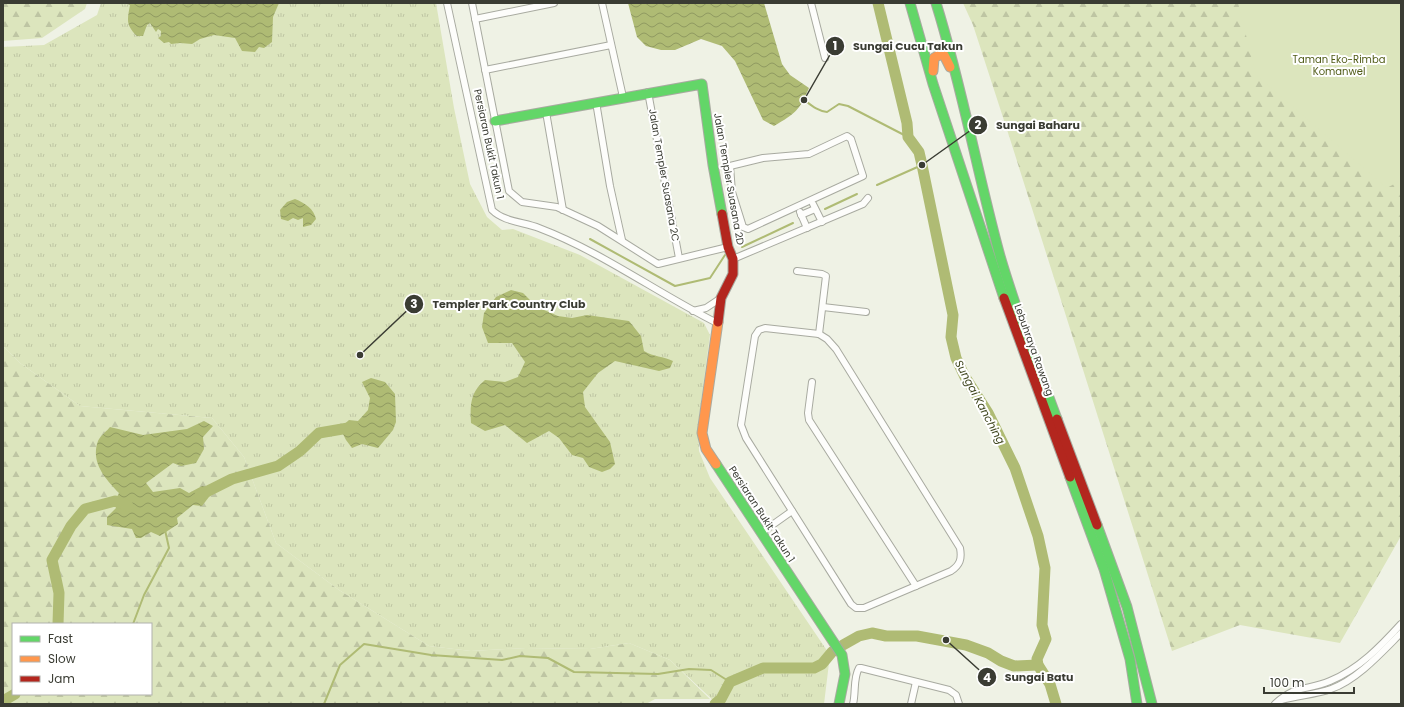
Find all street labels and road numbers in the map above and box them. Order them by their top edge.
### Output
street label: Persiaran Bukit Takun 1 [470,88,508,200]
street label: Jalan Templer Suasana 2C [645,108,683,243]
street label: Jalan Templer Suasana 2D [710,112,748,246]
street label: Lebuhraya Rawang [1010,302,1058,398]
street label: Persiaran Bukit Takun 1 [725,463,799,565]

